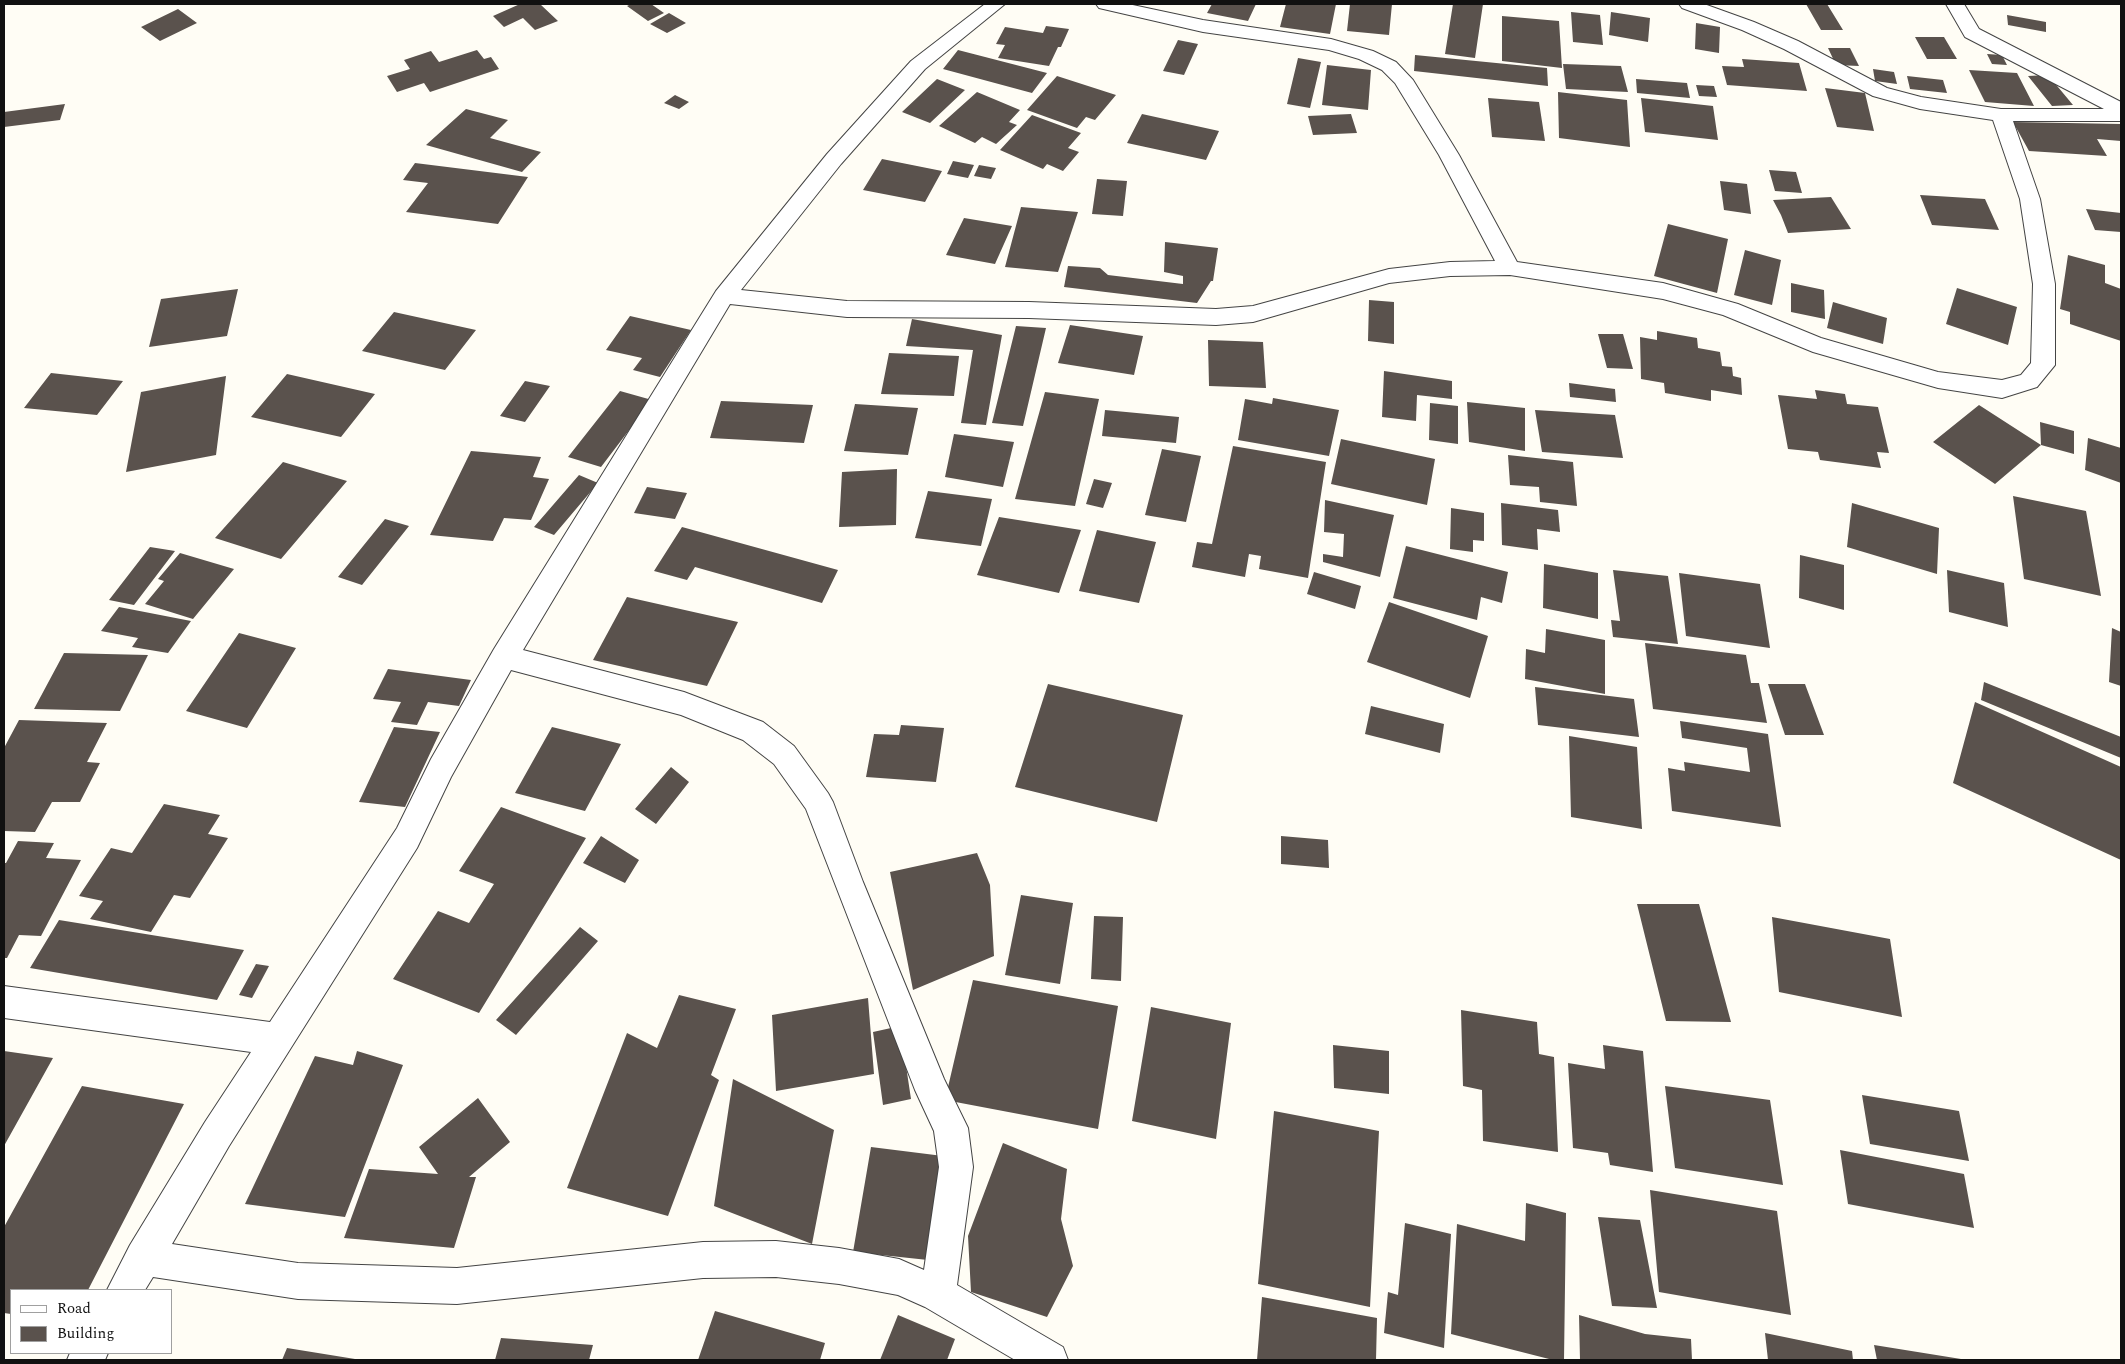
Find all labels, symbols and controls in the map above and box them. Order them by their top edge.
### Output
legend [10,1289,172,1354]
text: Road [57,1297,91,1320]
text: Building [57,1322,114,1345]

